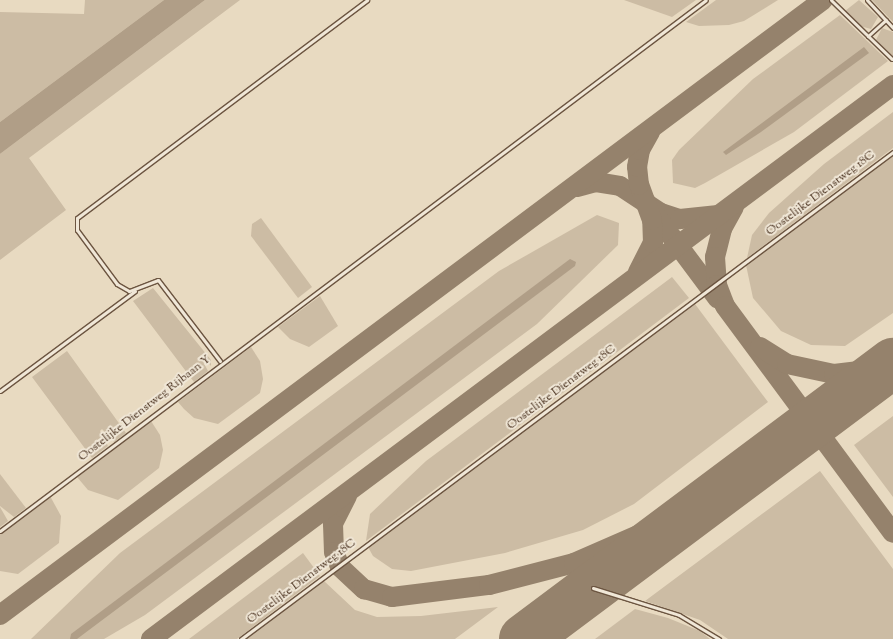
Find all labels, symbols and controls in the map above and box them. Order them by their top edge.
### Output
street label: Oostelijke Dienstweg 18C [764,148,878,240]
street label: Oostelijke Dienstweg 18C [505,342,619,434]
street label: Oostelijke Dienstweg Rijbaan Y [76,353,214,465]
street label: Oostelijke Dienstweg 18C [245,536,359,628]

